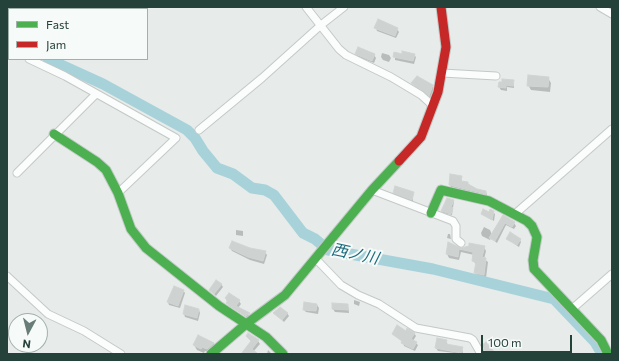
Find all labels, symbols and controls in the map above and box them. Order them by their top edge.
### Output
legend [8,8,148,60]
text: Fast [46,17,69,31]
text: Jam [46,37,66,51]
water label: 西ノ川 [330,240,380,268]
north arrow [8,313,48,353]
scale bar [483,327,574,353]
text: 100 m [488,335,522,349]
text: N [22,337,32,351]

